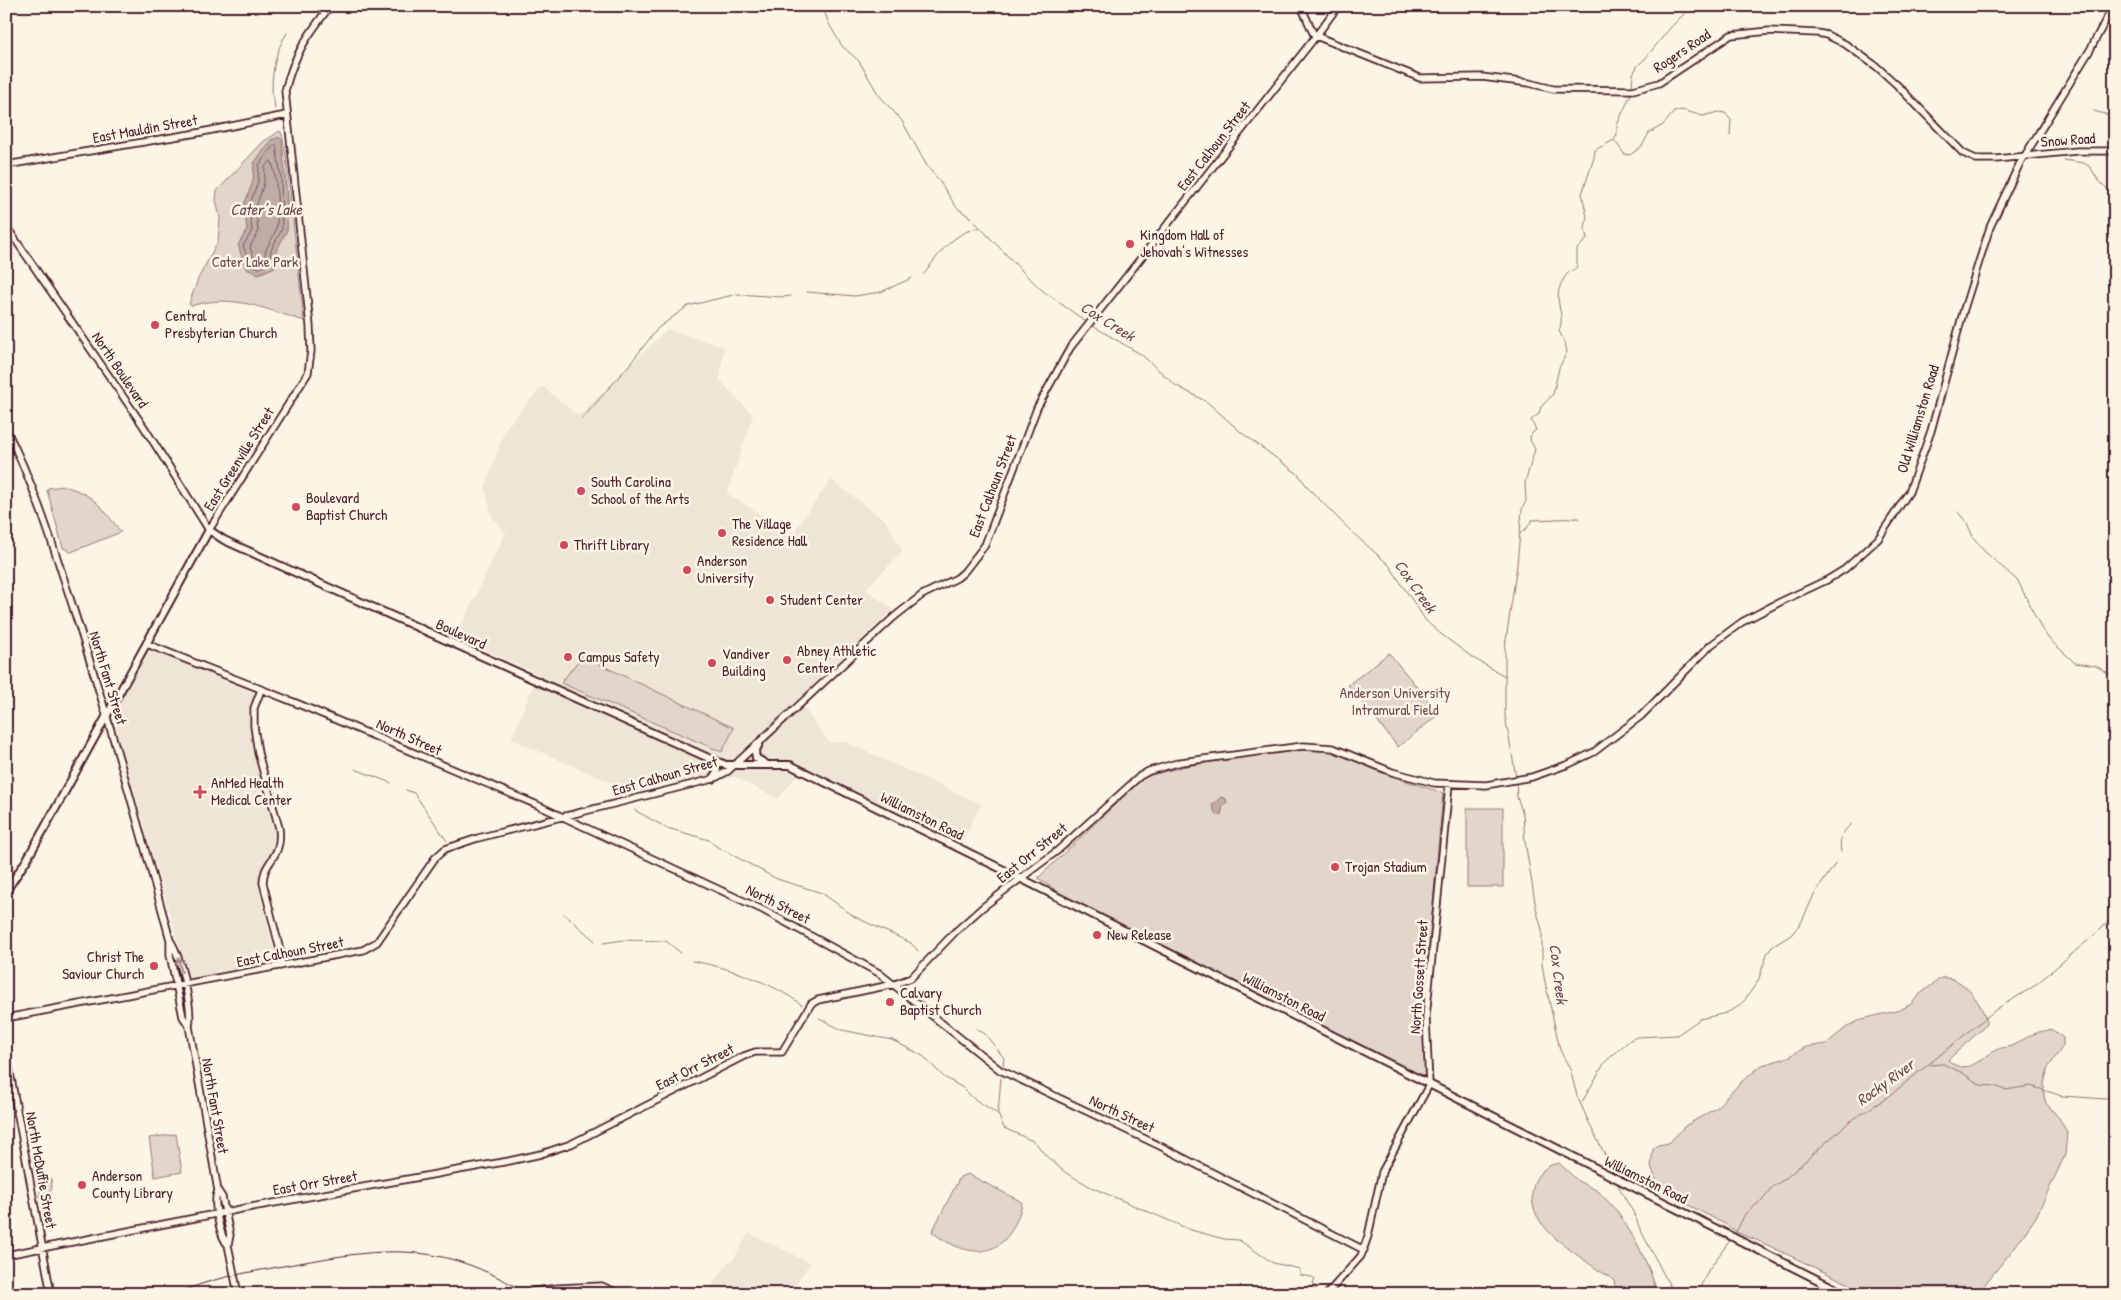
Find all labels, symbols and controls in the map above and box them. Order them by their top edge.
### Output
street label: Rogers Road [1649,24,1715,77]
street label: East Calhoun Street [1172,96,1256,195]
street label: East Mauldin Street [91,109,200,148]
street label: Snow Road [2040,127,2096,152]
water label: Cater’s Lake [230,198,302,220]
place label: Kingdom Hall of Jehovah’s Witnesses [1140,224,1249,262]
marker: Kingdom Hall of Jehovah’s Witnesses [1124,238,1136,250]
park label: Cater Lake Park [212,251,298,272]
water label: Cox Creek [1077,296,1141,347]
place label: Central Presbyterian Church [165,305,277,343]
marker: Central Presbyterian Church [149,319,161,331]
street label: North Boulevard [87,327,154,412]
street label: Old Williamston Road [1891,362,1944,475]
street label: East Greenville Street [198,402,279,515]
street label: East Calhoun Street [963,431,1022,540]
place label: South Carolina School of the Arts [591,471,690,509]
marker: South Carolina School of the Arts [575,485,587,497]
place label: Boulevard Baptist Church [306,487,387,525]
marker: Boulevard Baptist Church [290,501,302,513]
place label: The Village Residence Hall [732,513,808,551]
marker: The Village Residence Hall [716,527,728,539]
place label: Thrift Library [574,534,649,555]
marker: Thrift Library [558,539,570,551]
place label: Anderson University [697,550,754,588]
water label: Cox Creek [1390,555,1443,618]
marker: Anderson University [681,564,693,576]
place label: Student Center [780,589,863,610]
marker: Student Center [764,594,776,606]
street label: Boulevard [433,613,490,654]
street label: North Fant Street [84,629,133,728]
place label: Abney Athletic Center [797,640,876,678]
place label: Vandiver Building [722,643,770,681]
place label: Campus Safety [578,646,660,667]
marker: Campus Safety [562,651,574,663]
marker: Abney Athletic Center [781,654,793,666]
marker: Vandiver Building [706,657,718,669]
park label: Anderson University Intramural Field [1340,682,1450,720]
street label: North Street [373,713,446,761]
street label: East Calhoun Street [610,750,721,801]
place label: AnMed Health Medical Center [211,772,292,810]
marker: AnMed Health Medical Center [193,785,207,799]
street label: Williamston Road [877,786,968,845]
street label: East Orr Street [992,817,1072,888]
place label: Trojan Stadium [1345,856,1427,877]
marker: Trojan Stadium [1329,861,1341,873]
street label: North Street [742,878,815,929]
street label: North Gossett Street [1404,918,1433,1035]
place label: New Release [1107,924,1172,945]
marker: New Release [1091,929,1103,941]
street label: East Calhoun Street [235,931,346,972]
water label: Cox Creek [1544,943,1574,1007]
place label: Christ The Saviour Church [62,946,144,984]
one-way arrow [175,957,184,973]
marker: Christ The Saviour Church [148,960,160,972]
street label: Williamston Road [1239,967,1329,1026]
place label: Calvary Baptist Church [900,982,981,1020]
marker: Calvary Baptist Church [884,996,896,1008]
street label: East Orr Street [652,1037,738,1095]
water label: Rocky River [1852,1052,1920,1111]
street label: North Fant Street [197,1057,234,1156]
street label: North Street [1086,1089,1159,1138]
street label: North McDuffie Street [21,1110,62,1231]
street label: Williamston Road [1601,1150,1692,1209]
place label: Anderson County Library [92,1165,173,1203]
street label: East Orr Street [271,1165,359,1200]
marker: Anderson County Library [76,1179,88,1191]

